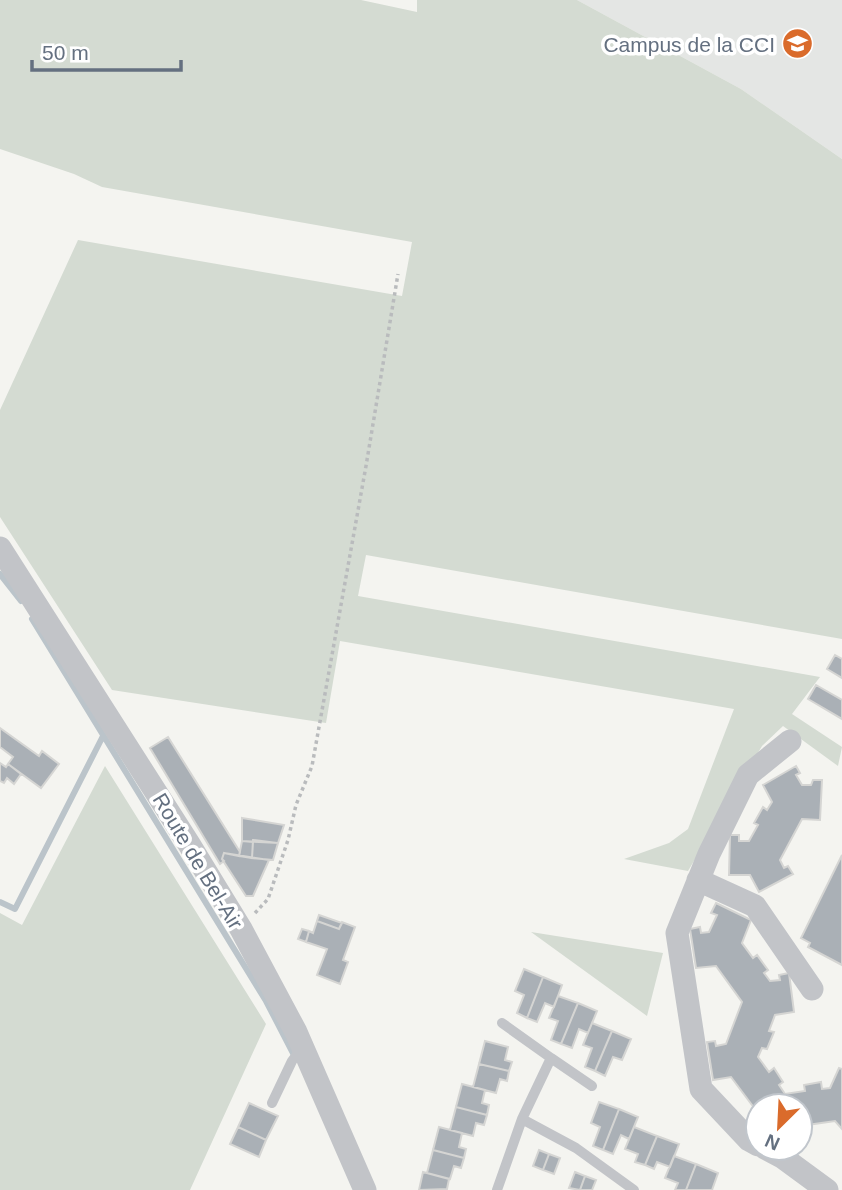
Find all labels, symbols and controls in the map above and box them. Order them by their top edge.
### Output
school or university icon: Campus de la CCI [781,27,815,61]
scale bar [32,28,180,72]
place label: Campus de la CCI [603,33,775,56]
text: 50 m [42,41,89,64]
street label: Route de Bel-Air [148,789,248,933]
north arrow [744,1092,814,1162]
text: N [762,1130,783,1154]

